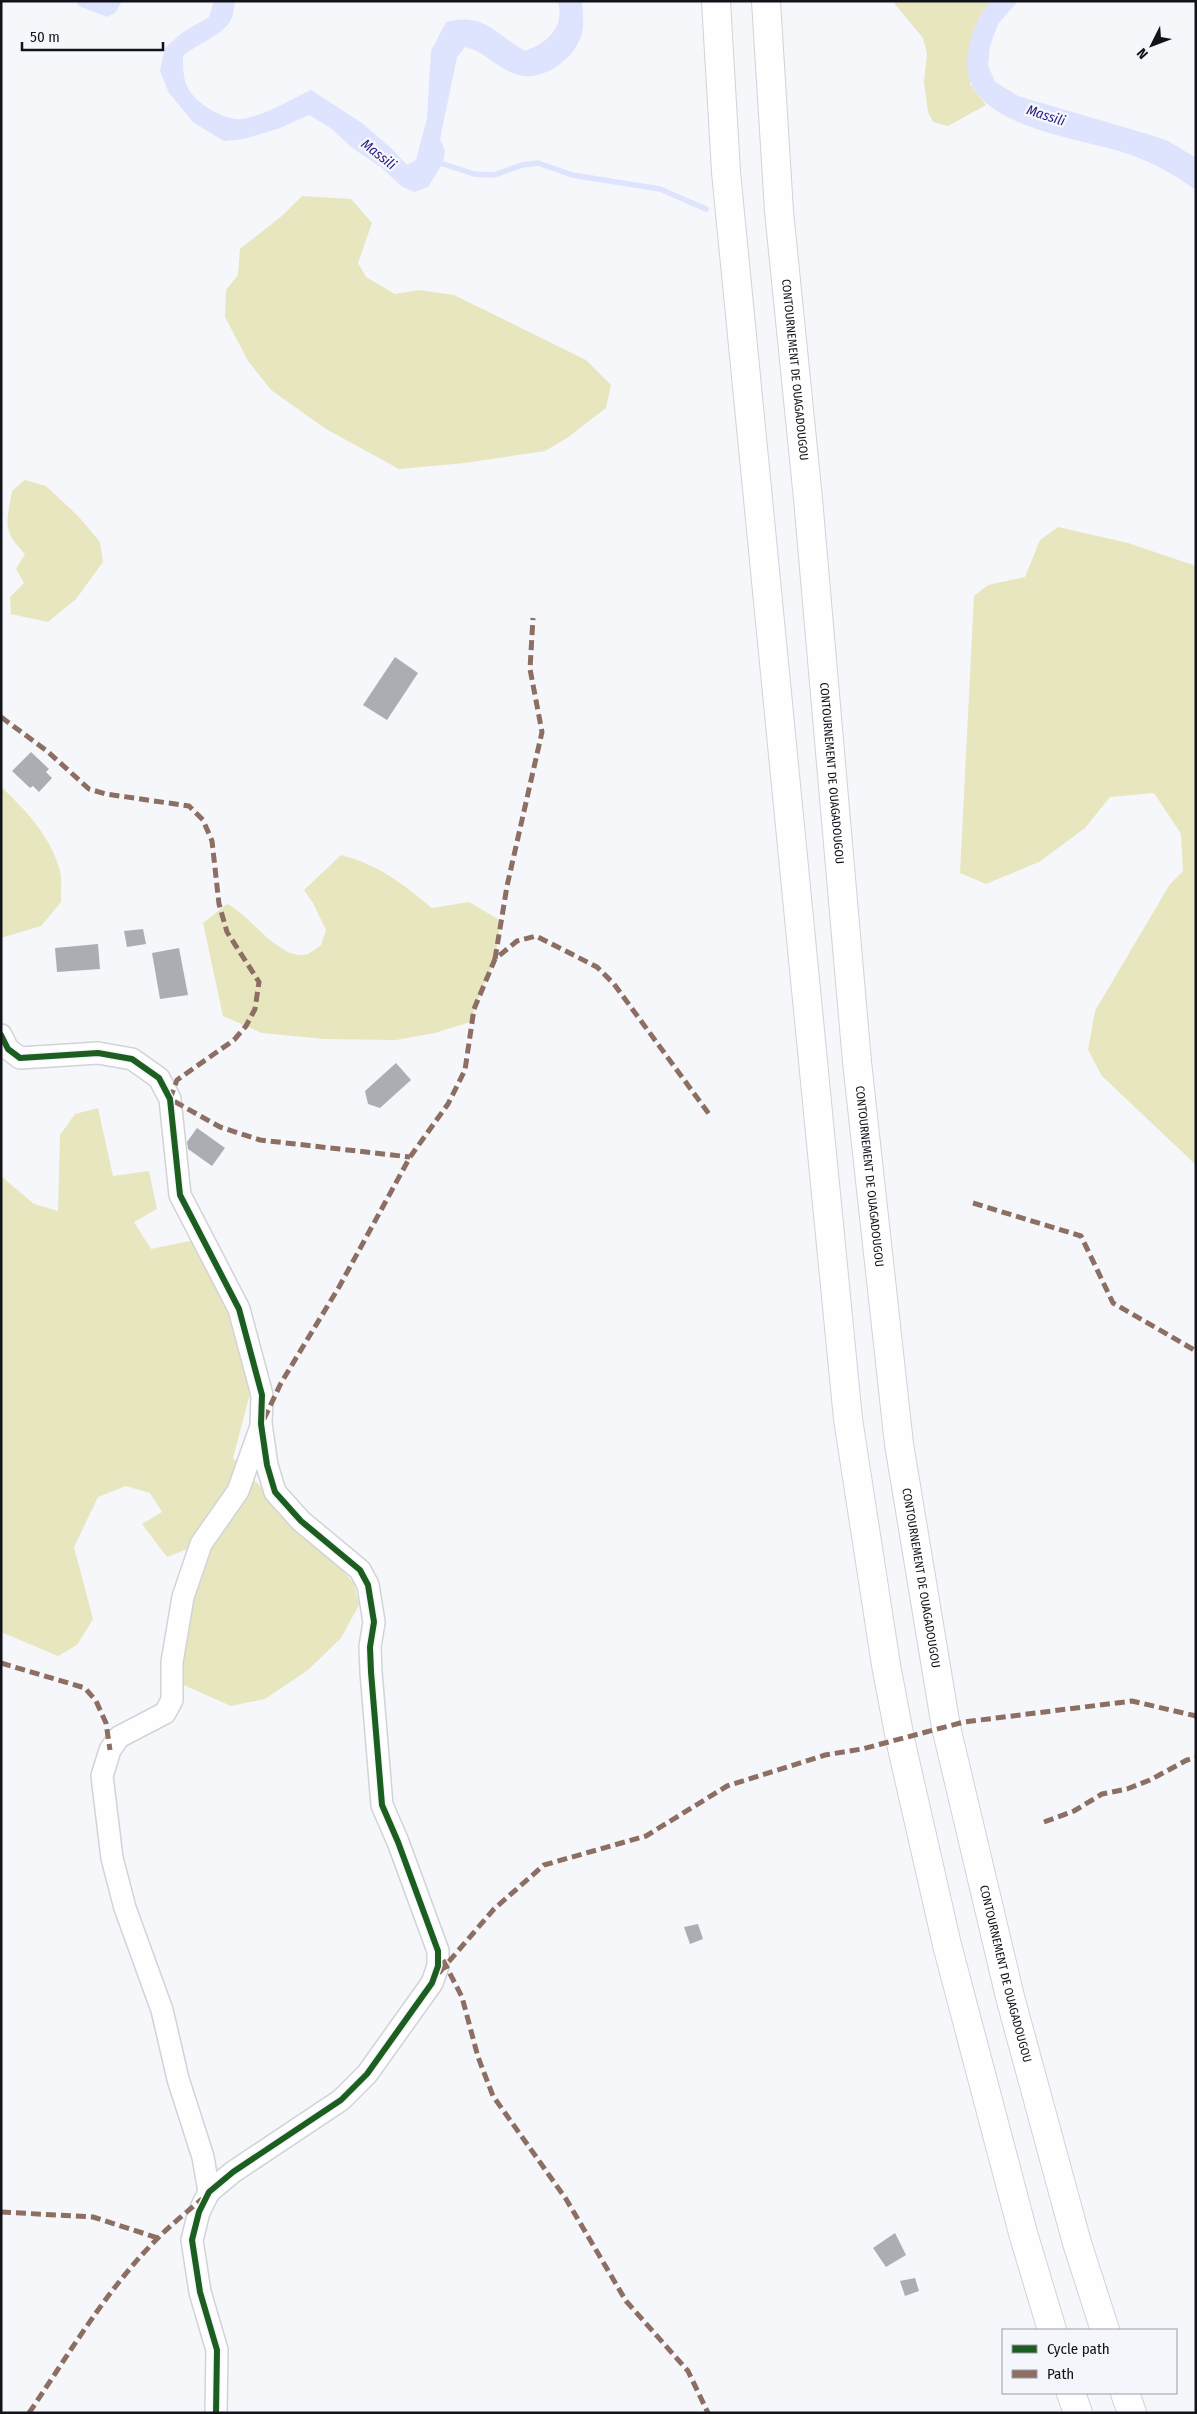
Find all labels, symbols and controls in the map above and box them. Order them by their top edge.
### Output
scale bar [22,20,164,52]
north arrow [1127,20,1177,70]
text: 50 m [30,28,60,46]
text: N [1134,45,1152,62]
water label: Massili [1024,101,1068,130]
water label: Massili [358,136,400,174]
street label: CONTOURNEMENT DE OUAGADOUGOU [779,278,811,461]
street label: CONTOURNEMENT DE OUAGADOUGOU [817,682,847,864]
street label: CONTOURNEMENT DE OUAGADOUGOU [853,1085,886,1268]
street label: CONTOURNEMENT DE OUAGADOUGOU [899,1487,943,1669]
street label: CONTOURNEMENT DE OUAGADOUGOU [977,1884,1034,2064]
legend [1002,2329,1177,2394]
text: Cycle path [1047,2340,1110,2358]
text: Path [1047,2365,1074,2383]

